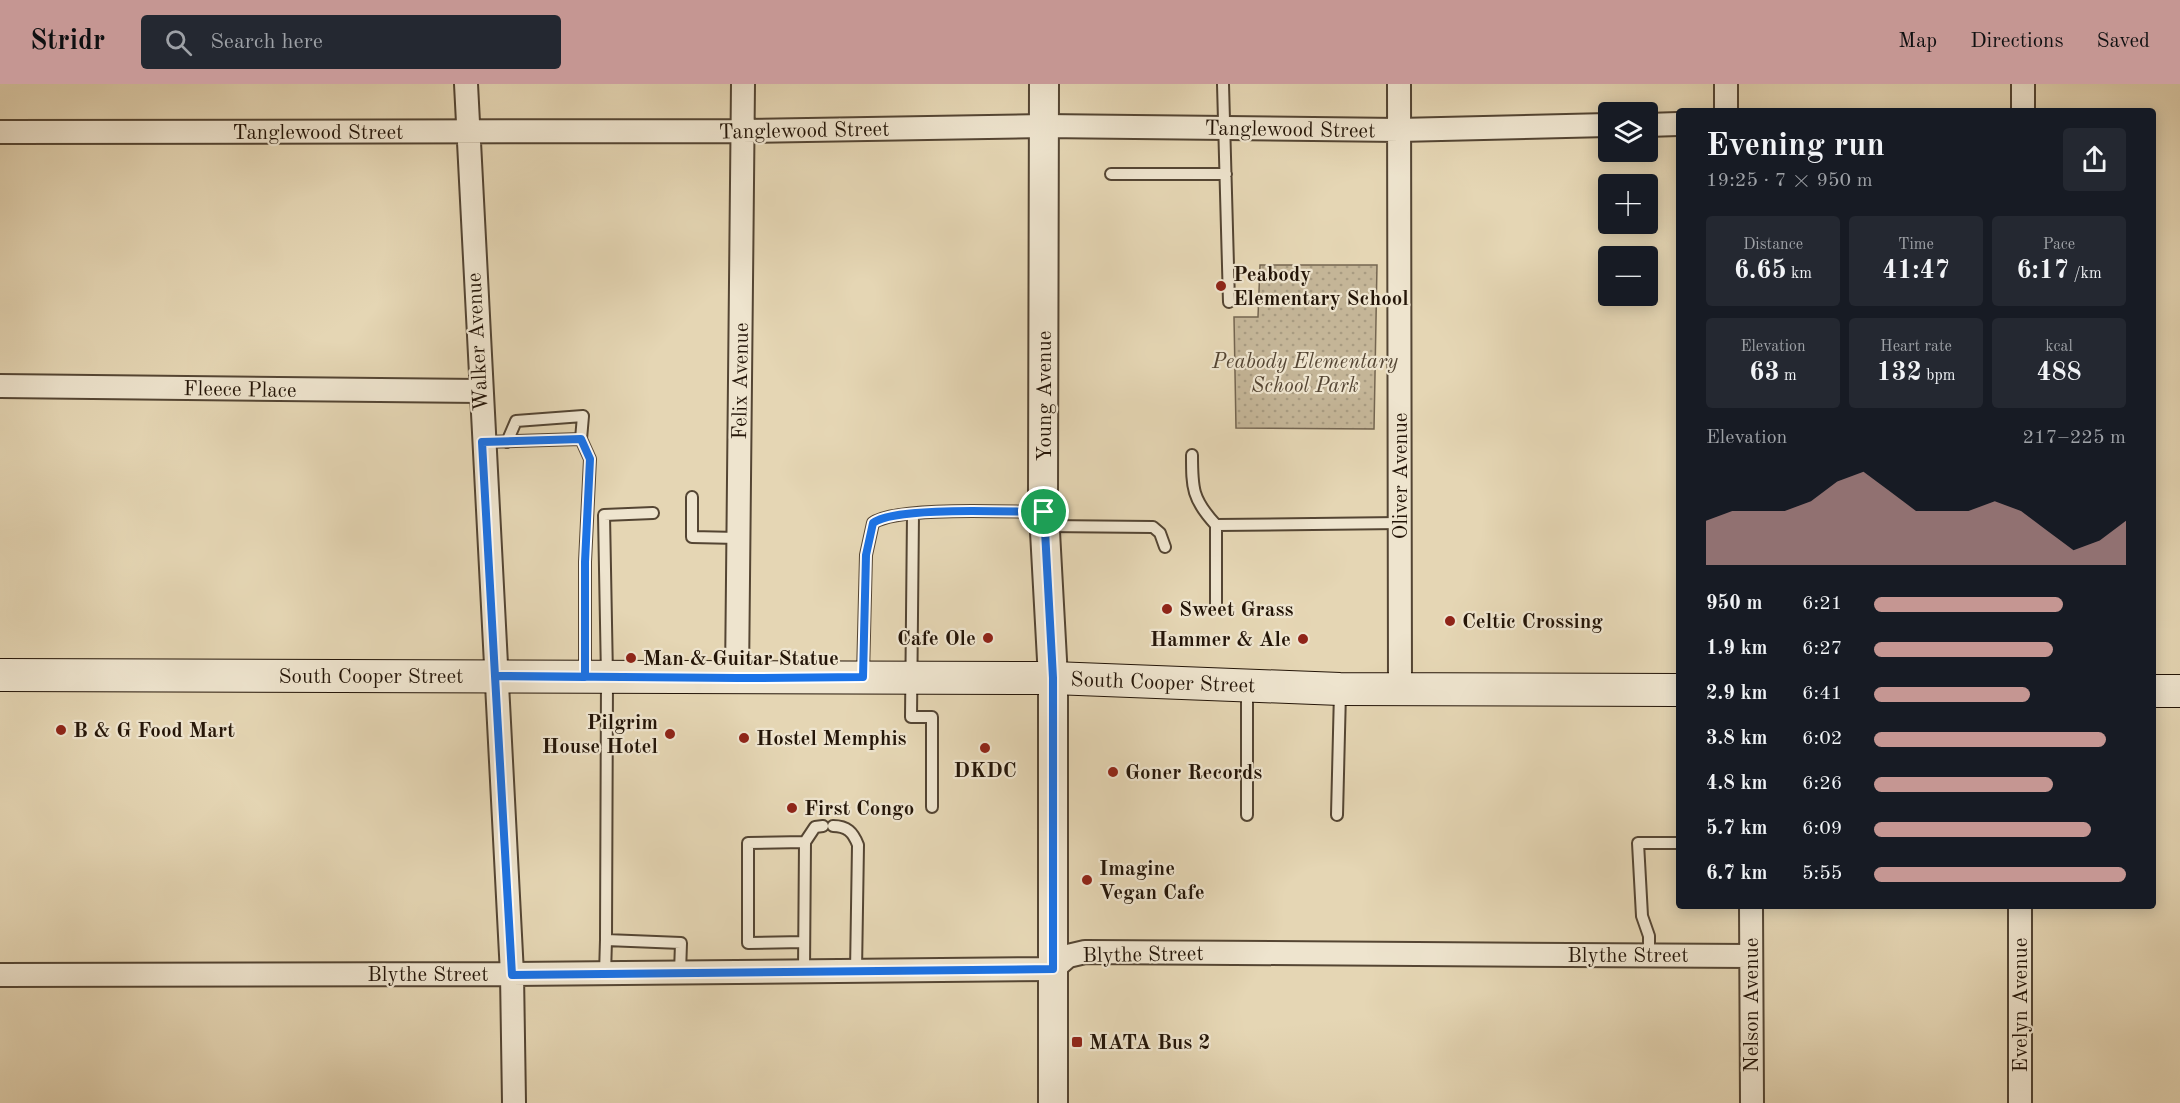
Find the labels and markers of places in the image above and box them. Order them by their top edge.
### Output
place label: Peabody Elementary School [1233,265,1409,310]
marker: Peabody Elementary School [1214,279,1228,293]
pin [1018,486,1069,537]
place label: Sweet Grass [1179,600,1293,621]
marker: Sweet Grass [1160,602,1174,616]
place label: Celtic Crossing [1462,612,1603,633]
marker: Celtic Crossing [1443,614,1457,628]
place label: Cafe Ole [897,629,976,650]
place label: Hammer & Ale [1150,630,1291,651]
marker: Cafe Ole [981,631,995,645]
marker: Hammer & Ale [1296,632,1310,646]
place label: Man & Guitar Statue [643,649,839,670]
marker: Man & Guitar Statue [624,651,638,665]
place label: Pilgrim House Hotel [542,713,658,758]
place label: B & G Food Mart [73,721,235,742]
marker: B & G Food Mart [54,723,68,737]
marker: Pilgrim House Hotel [663,727,677,741]
place label: Hostel Memphis [756,729,907,750]
marker: Hostel Memphis [737,731,751,745]
marker: DKDC [978,741,992,755]
place label: DKDC [953,761,1017,782]
place label: Goner Records [1125,763,1262,784]
marker: Goner Records [1106,765,1120,779]
place label: First Congo [804,799,914,820]
marker: First Congo [785,801,799,815]
place label: Imagine Vegan Cafe [1099,859,1205,904]
marker: Imagine Vegan Cafe [1080,873,1094,887]
place label: MATA Bus 2 [1089,1033,1210,1054]
marker: MATA Bus 2 [1070,1035,1084,1049]

